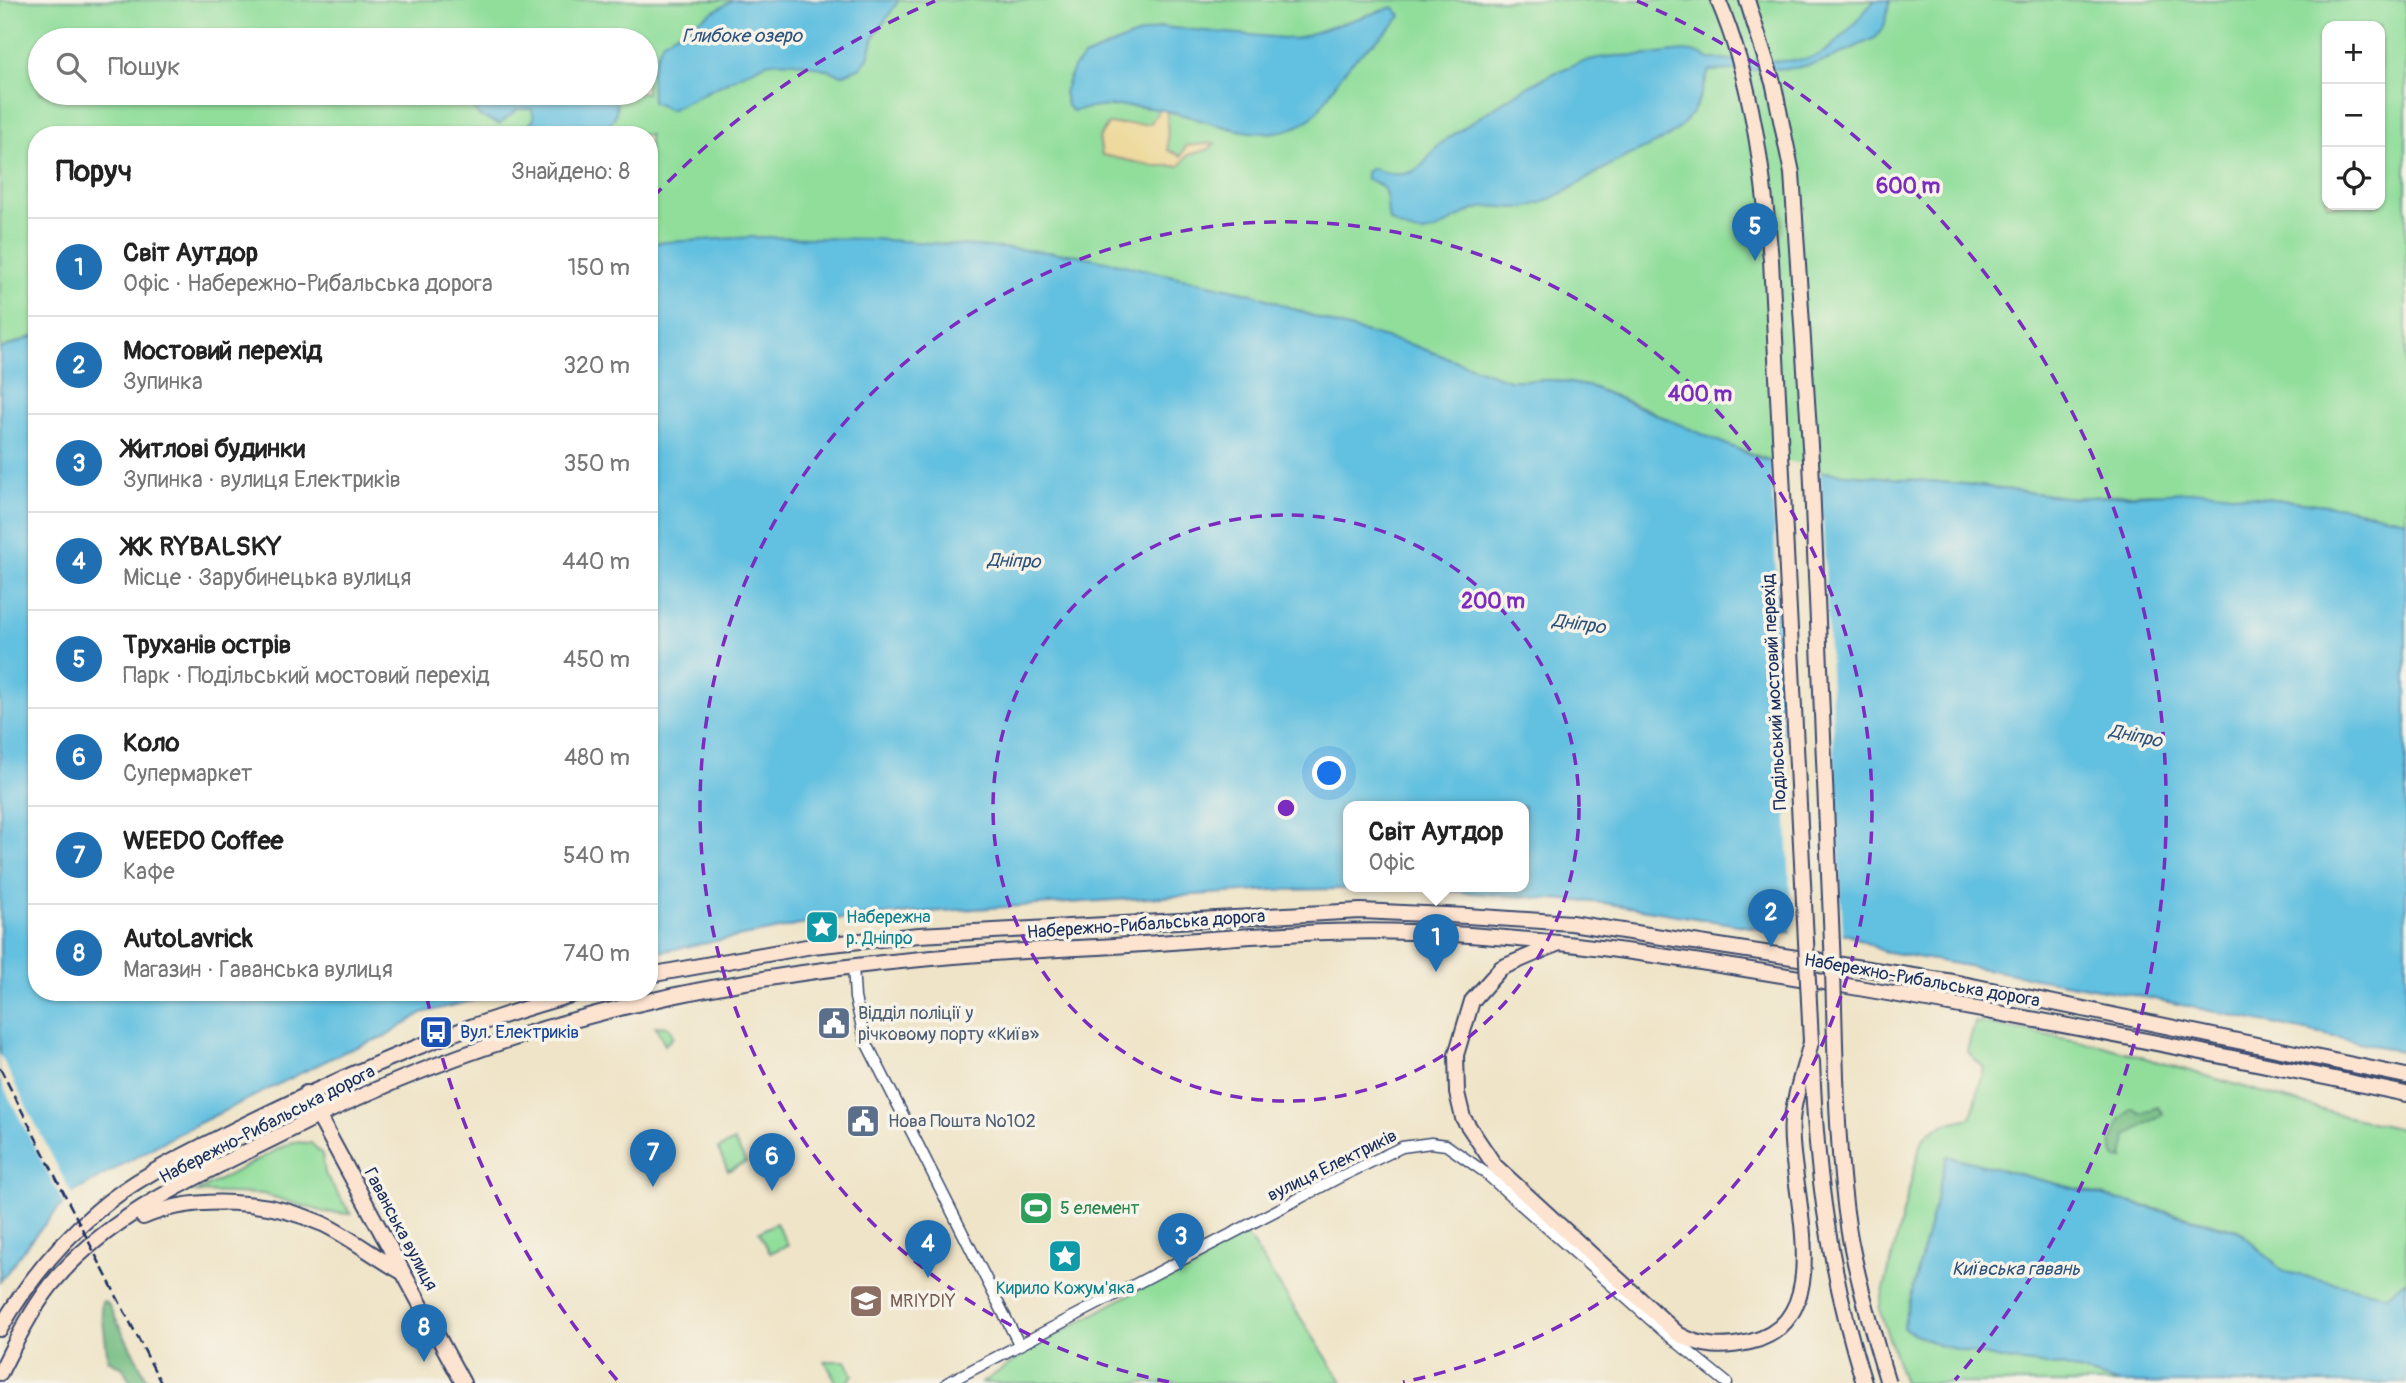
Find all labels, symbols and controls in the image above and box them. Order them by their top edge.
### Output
map controls [2322,21,2385,210]
button: + [2322,21,2385,84]
water label: Глибоке озеро [682,24,804,48]
search box [28,28,658,105]
icon: search [52,48,90,86]
text: Пошук [108,51,181,83]
button: − [2322,84,2385,147]
button: locate [2322,147,2385,210]
text: Поруч [56,153,132,190]
text: Знайдено: 8 [511,157,630,186]
text: 600 m [1876,173,1940,200]
pin: 5 [1732,203,1778,261]
text: Світ Аутдор [123,237,258,269]
text: 1 [75,253,84,282]
text: 150 m [567,253,630,282]
text: Офіс · Набережно-Рибальська дорога [123,269,493,298]
text: Мостовий перехід [123,335,322,367]
text: 2 [73,351,85,380]
text: 320 m [563,351,630,380]
text: Зупинка [123,367,203,396]
text: 400 m [1668,381,1732,408]
text: Житлові будинки [123,433,305,465]
text: 3 [73,449,85,478]
text: 350 m [564,449,630,478]
text: Зупинка · вулиця Електриків [123,465,401,494]
text: ЖК RYBALSKY [123,531,282,563]
text: 4 [72,547,86,576]
text: 440 m [562,547,630,576]
water label: Дніпро [986,548,1043,574]
text: Місце · Зарубинецька вулиця [123,563,411,592]
street label: Подільський мостовий перехід [1757,573,1792,811]
text: 200 m [1461,588,1525,615]
water label: Дніпро [1550,608,1609,640]
text: Труханів острів [123,629,291,661]
text: 5 [73,645,85,674]
text: 450 m [563,645,630,674]
text: Парк · Подільський мостовий перехід [123,661,490,690]
water label: Дніпро [2106,719,2166,754]
text: Коло [123,727,180,759]
text: 6 [72,743,86,772]
text: 480 m [564,743,630,772]
your location [1312,756,1346,790]
text: Супермаркет [123,759,252,788]
centre of rings [1274,796,1298,820]
popup [1343,801,1529,892]
text: Світ Аутдор [1369,816,1503,848]
text: WEEDO Coffee [123,825,283,857]
text: 7 [73,841,85,870]
text: 540 m [563,841,630,870]
text: Офіс [1369,848,1415,877]
text: Кафе [123,857,175,886]
pin: 2 [1748,889,1794,947]
street label: Набережно-Рибальська дорога [1026,905,1266,944]
place label: Набережна р. Дніпро [846,906,931,950]
place icon: Набережна р. Дніпро [803,908,841,946]
pin: 1 [1413,914,1459,972]
text: AutoLavrick [123,923,253,955]
text: 8 [73,939,85,968]
text: 740 m [563,939,630,968]
street label: Набережно-Рибальська дорога [1802,948,2042,1013]
text: Магазин · Гаванська вулиця [123,955,393,984]
place label: Відділ поліції у річковому порту «Київ» [858,1002,1039,1046]
public building icon: Відділ поліції у річковому порту «Київ» [815,1004,853,1042]
bus stop icon: Вул. Електриків [417,1013,455,1051]
place label: Вул. Електриків [460,1021,579,1044]
street label: Набережно-Рибальська дорога [155,1060,379,1189]
public building icon: Нова Пошта №102 [844,1102,882,1140]
place label: Нова Пошта №102 [888,1110,1036,1133]
street label: вулиця Електриків [1264,1124,1401,1207]
pin: 7 [630,1129,676,1187]
pin: 6 [749,1133,795,1191]
street label: Гаванська вулиця [358,1164,443,1295]
sports icon: 5 елемент [1017,1189,1055,1227]
place label: 5 елемент [1060,1197,1140,1220]
pin: 3 [1158,1213,1204,1271]
pin: 4 [905,1220,951,1278]
place icon: Кирило Кожум'яка [1046,1237,1084,1275]
water label: Київська гавань [1952,1257,2080,1281]
place label: Кирило Кожум'яка [996,1277,1134,1300]
school or university icon: MRIYDIY [847,1282,885,1320]
place label: MRIYDIY [890,1290,956,1313]
pin: 8 [401,1304,447,1362]

